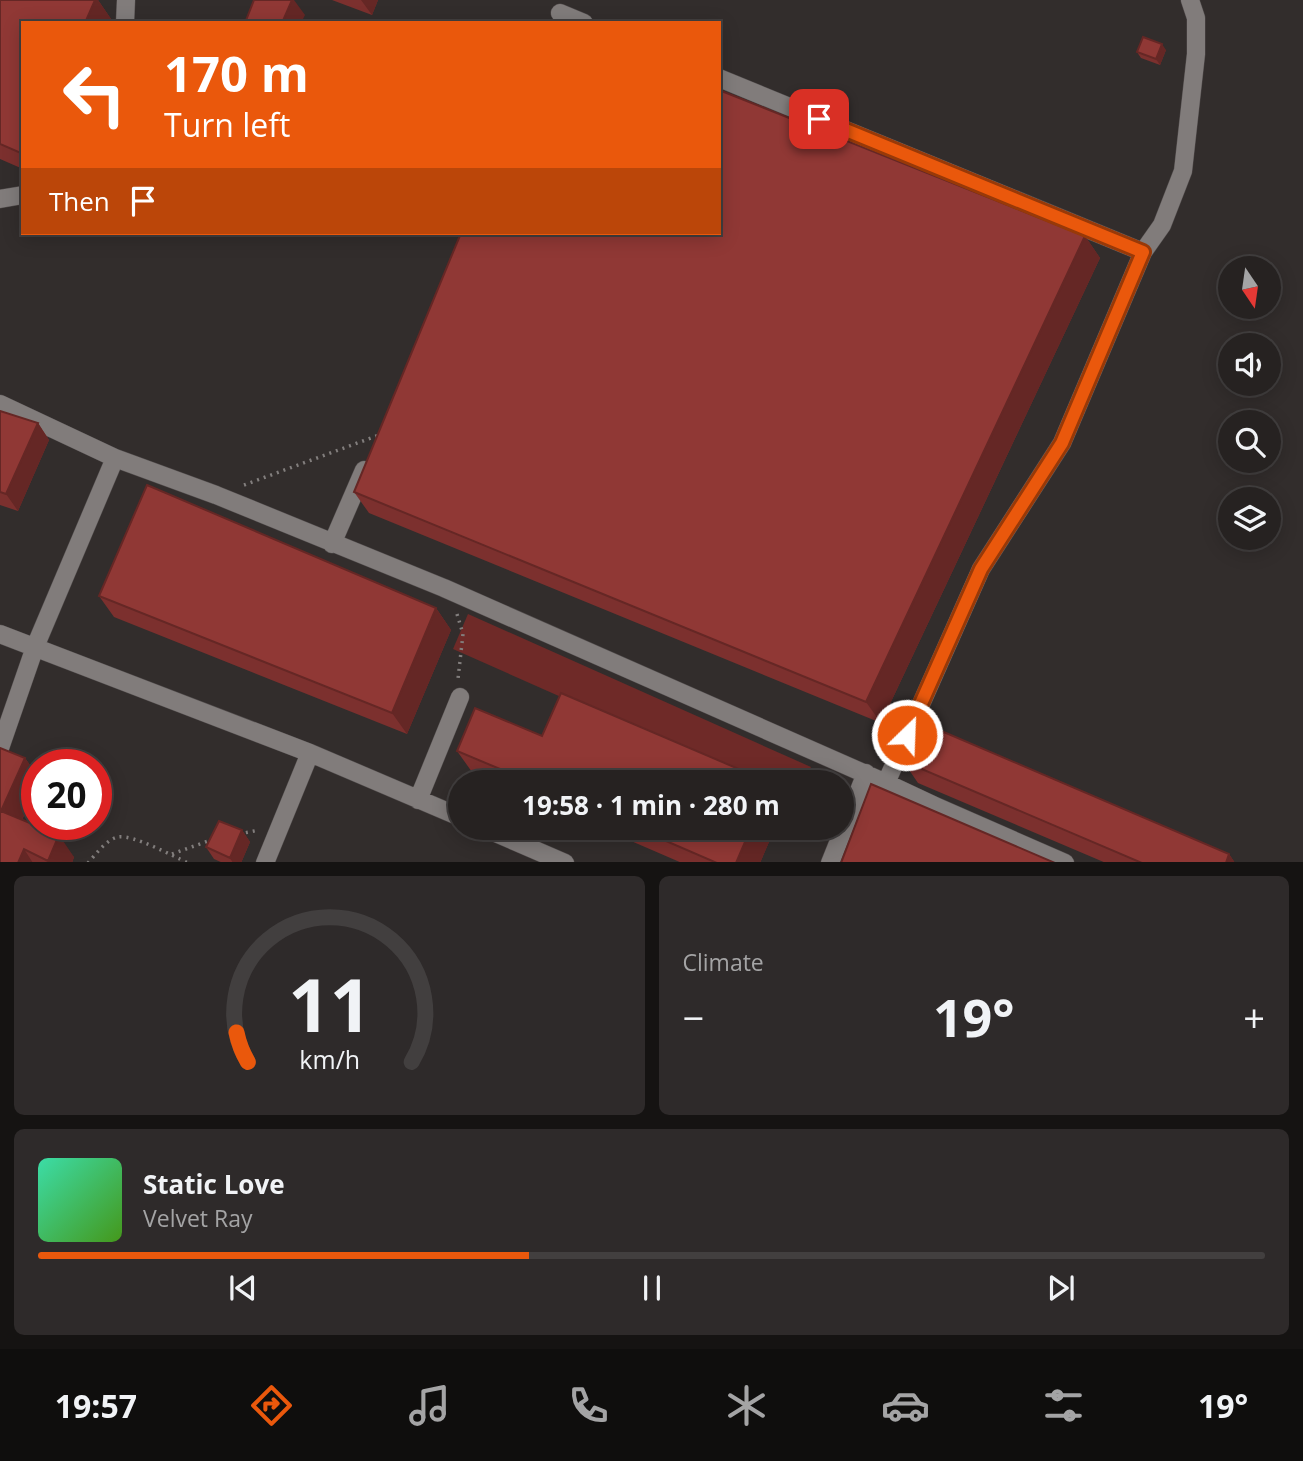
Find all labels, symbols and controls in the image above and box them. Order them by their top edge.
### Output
text: 170 m [164,40,309,106]
icon: left [49,49,140,140]
pin [789,89,849,149]
icon: arrive [800,100,838,138]
text: Turn left [164,103,290,146]
icon: arrive [124,182,162,220]
text: Then [49,183,110,219]
north arrow [1218,256,1281,318]
map controls [1218,256,1281,550]
button: sound [1218,333,1281,396]
button: search [1218,410,1281,473]
button: layers [1218,487,1281,550]
position arrow [870,698,944,772]
speed limit sign: 20 [21,749,112,840]
text: 19:58 · 1 min · 280 m [522,787,780,823]
text: Climate [683,946,764,978]
text: 11 [288,954,371,1053]
text: 19° [933,981,1015,1052]
text: − [683,991,704,1043]
text: + [1243,991,1265,1043]
text: km/h [299,1041,360,1075]
text: Static Love [143,1166,285,1202]
text: Velvet Ray [143,1202,253,1234]
icon: previous [224,1269,262,1307]
icon: pause [633,1269,671,1307]
icon: next [1042,1269,1080,1307]
icon: directions [247,1381,296,1430]
icon: music [405,1381,454,1430]
icon: phone [564,1381,613,1430]
icon: climate [722,1381,771,1430]
icon: car [881,1381,930,1430]
icon: filters [1039,1381,1088,1430]
text: 19:57 [55,1384,137,1427]
text: 19° [1198,1384,1248,1427]

